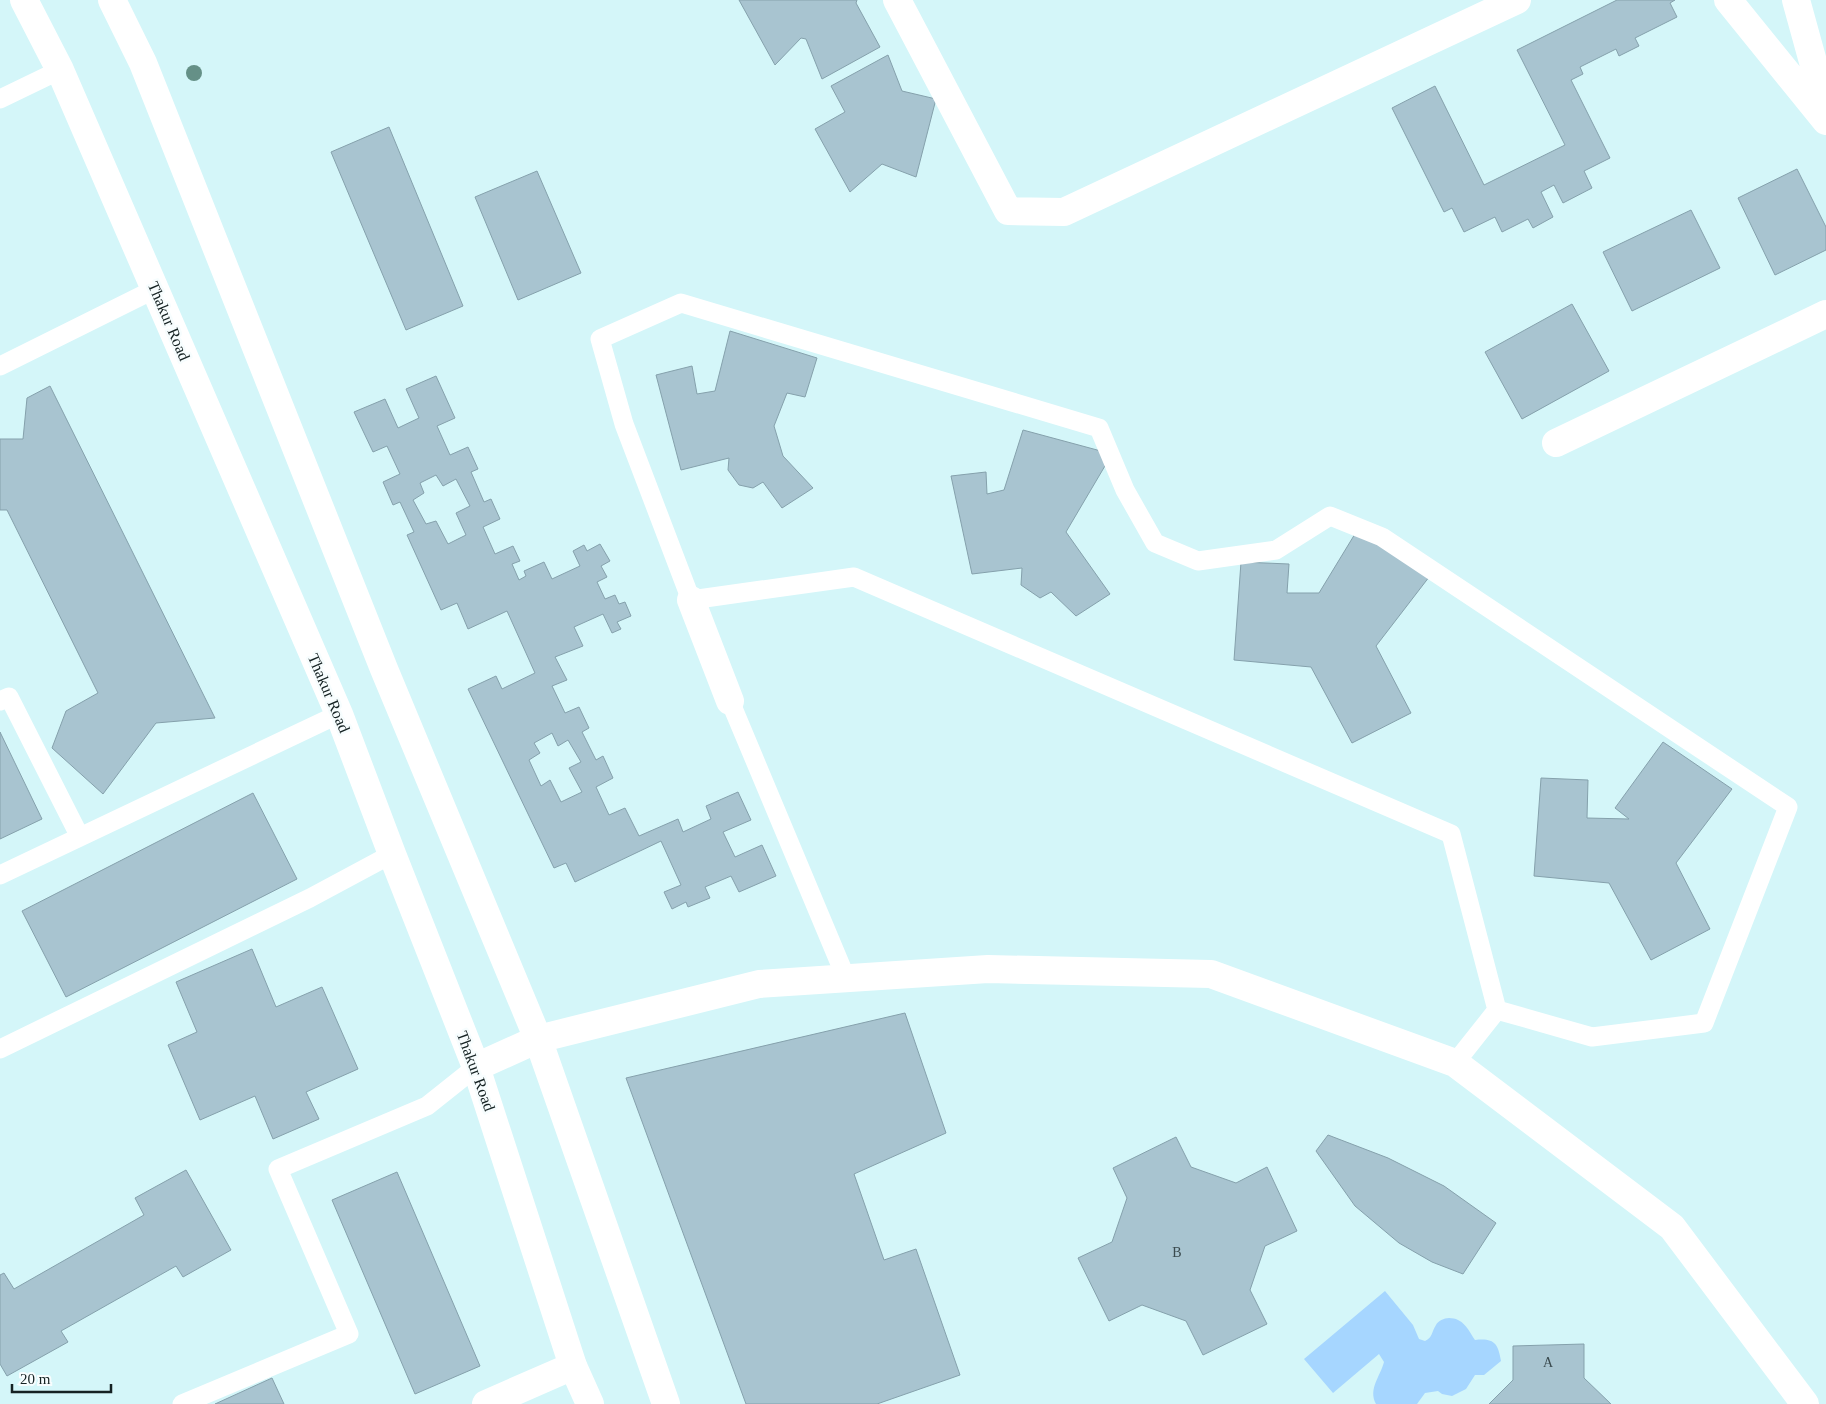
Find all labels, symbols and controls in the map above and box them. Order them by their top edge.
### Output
street label: Thakur Road [145,279,193,363]
street label: Thakur Road [305,651,353,735]
street label: Thakur Road [454,1029,498,1113]
house number: B [1172,1245,1182,1260]
house number: A [1543,1355,1554,1370]
scale bar [12,1362,111,1394]
text: 20 m [20,1371,51,1387]

